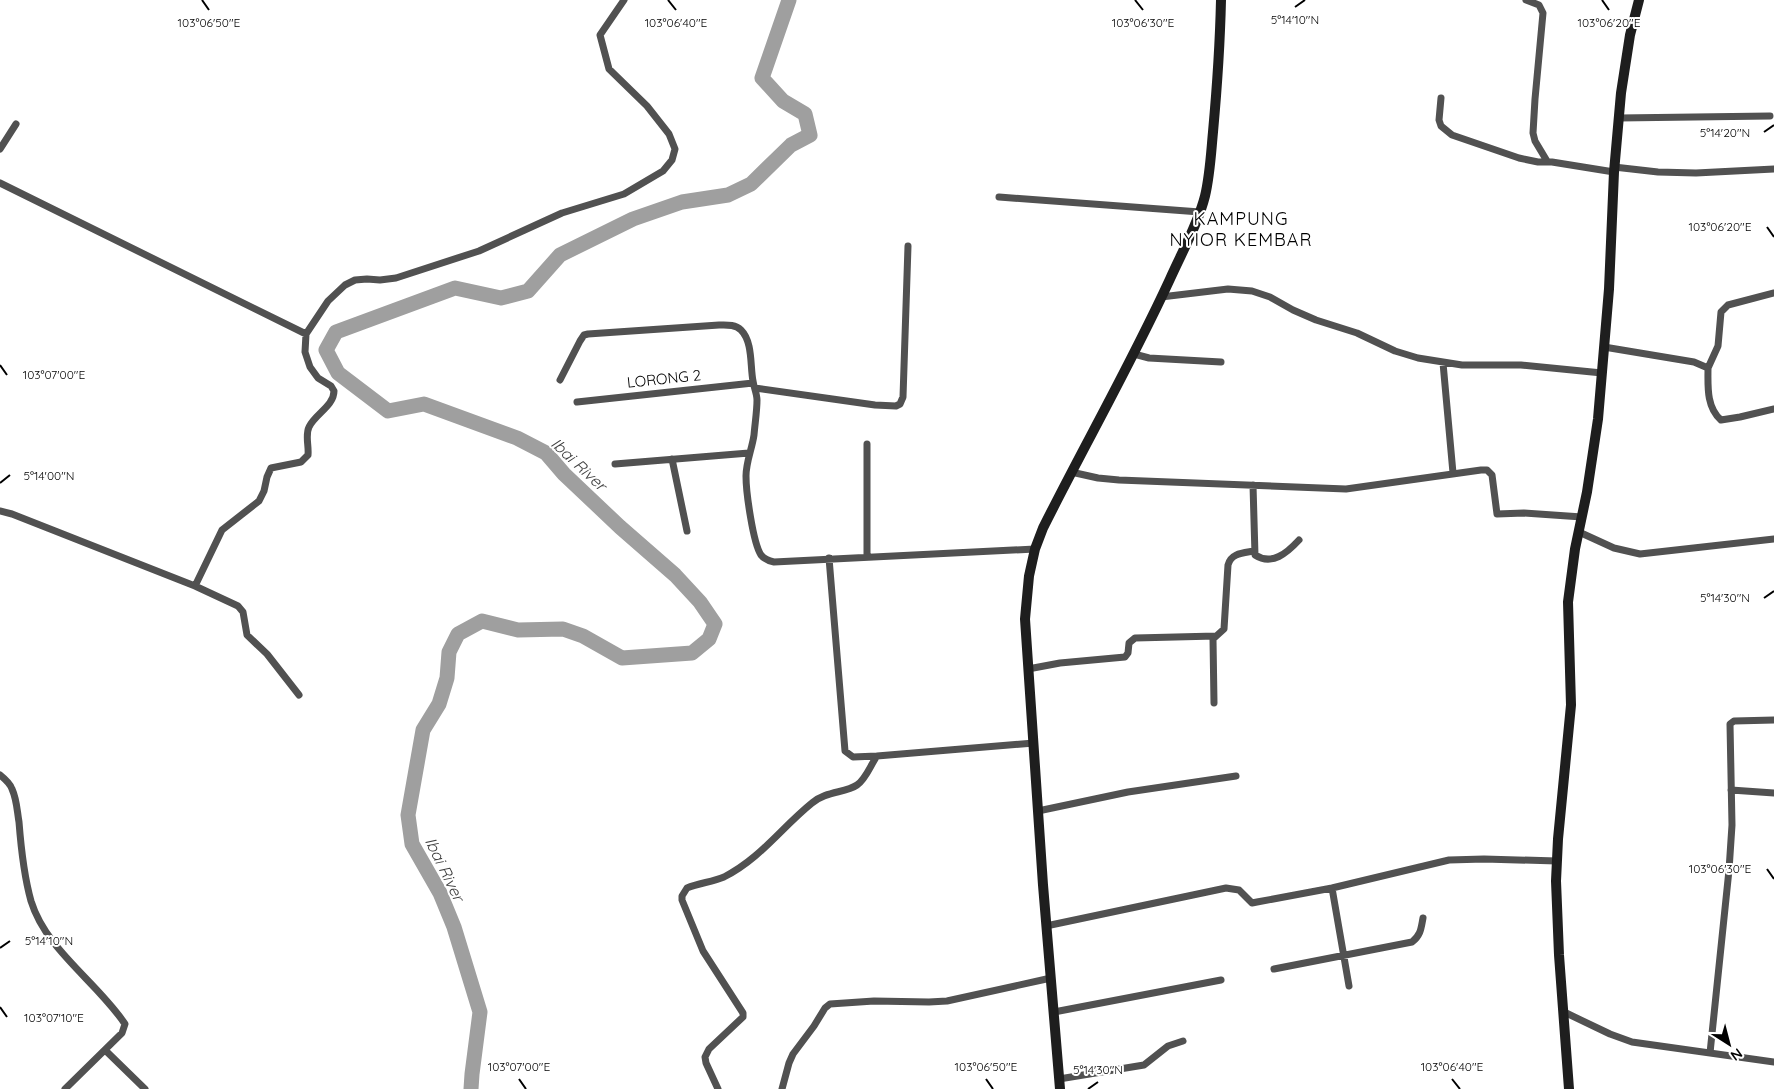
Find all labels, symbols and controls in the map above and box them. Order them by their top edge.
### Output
text: 5°14'10"N [1271,12,1319,27]
text: 103°06'50"E [178,15,241,30]
text: 103°06'40"E [645,15,708,30]
text: 103°06'30"E [1112,15,1174,30]
text: 103°06'20"E [1578,15,1641,30]
text: 5°14'20"N [1700,125,1750,140]
district label: KAMPUNG NYIOR KEMBAR [1169,207,1313,251]
text: 103°06'20"E [1689,219,1752,234]
street label: LORONG 2 [626,365,702,392]
text: 103°07'00"E [23,367,85,382]
water label: Ibai River [547,433,612,496]
text: 5°14'00"N [23,468,75,483]
text: 5°14'30"N [1700,590,1750,605]
water label: Ibai River [421,834,470,906]
text: 103°06'30"E [1689,861,1751,876]
text: 5°14'10"N [25,933,73,948]
text: 103°07'10"E [24,1010,84,1025]
north arrow [1704,1019,1754,1069]
text: N [1727,1044,1746,1065]
text: 103°07'00"E [488,1059,550,1074]
text: 103°06'50"E [955,1059,1018,1074]
text: 103°06'40"E [1421,1059,1484,1074]
text: 5°14'30"N [1073,1062,1123,1077]

